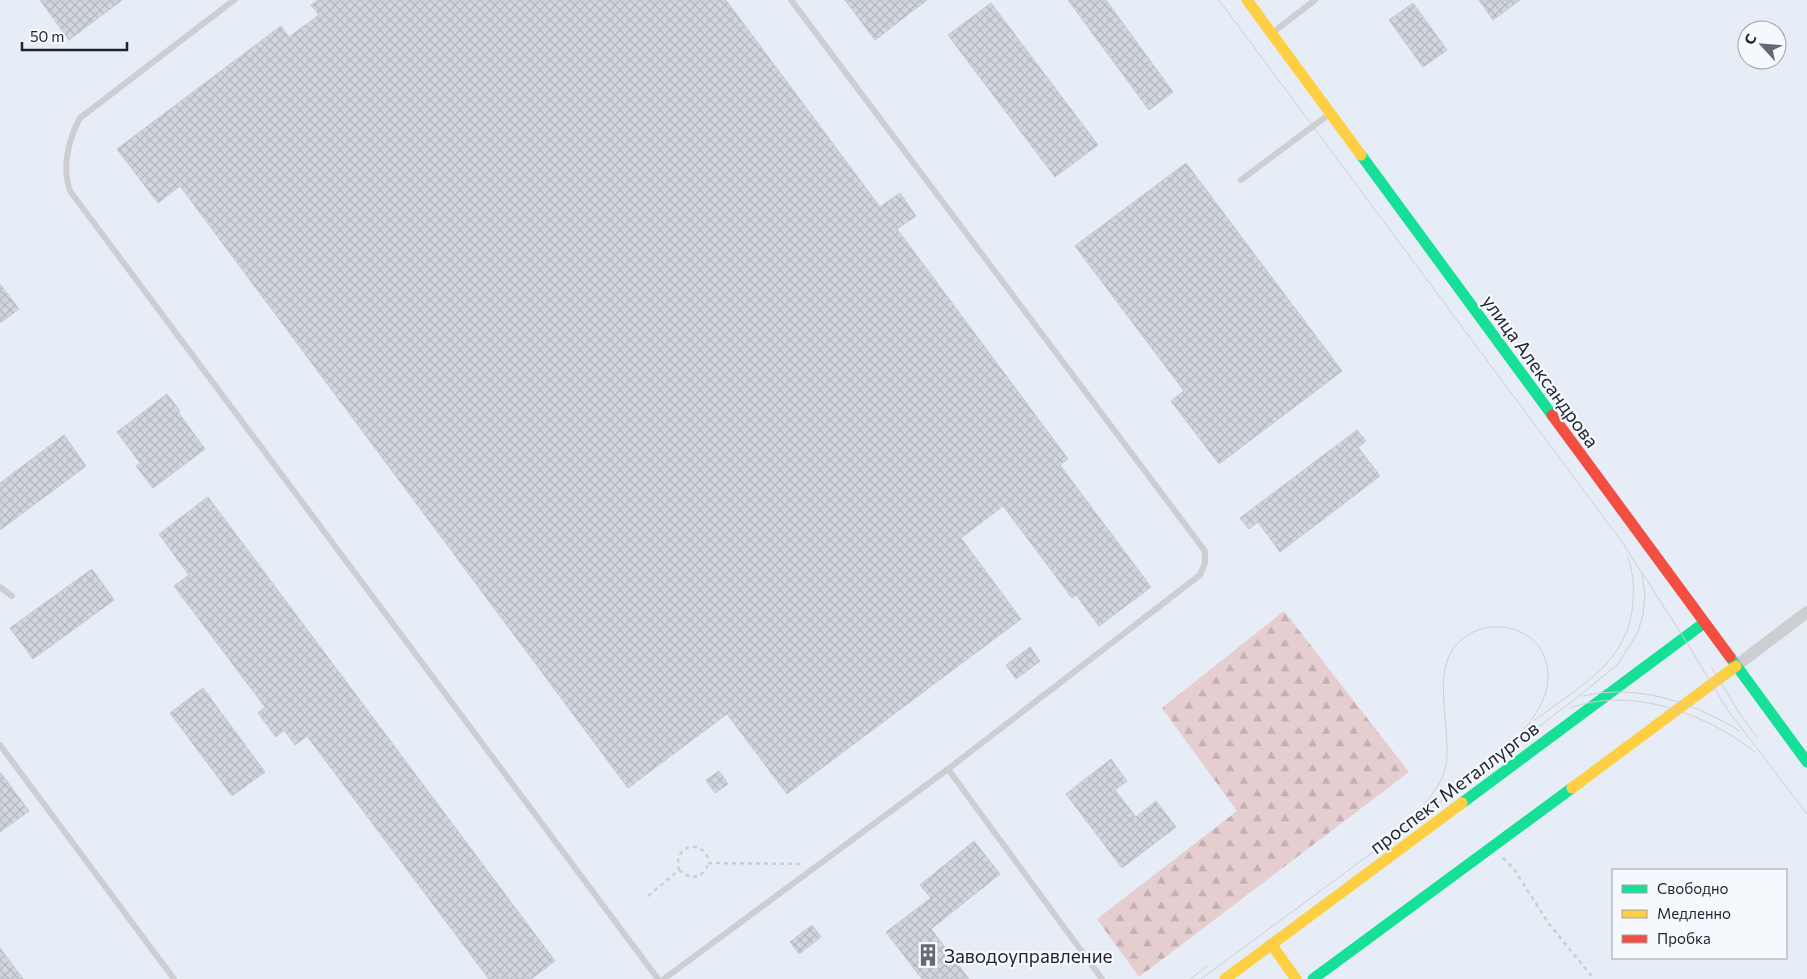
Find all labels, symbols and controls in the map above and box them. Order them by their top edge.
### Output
scale bar [22,20,128,52]
north arrow [1737,20,1787,70]
text: 50 m [30,27,64,45]
text: С [1740,31,1760,47]
street label: улица Александрова [1478,290,1604,452]
street label: проспект Металлургов [1365,716,1543,858]
legend [1612,869,1787,959]
text: Свободно [1657,879,1728,897]
text: Медленно [1657,904,1731,922]
text: Пробка [1657,929,1711,947]
building icon: Заводоуправление [915,942,941,968]
place label: Заводоуправление [944,944,1113,967]

